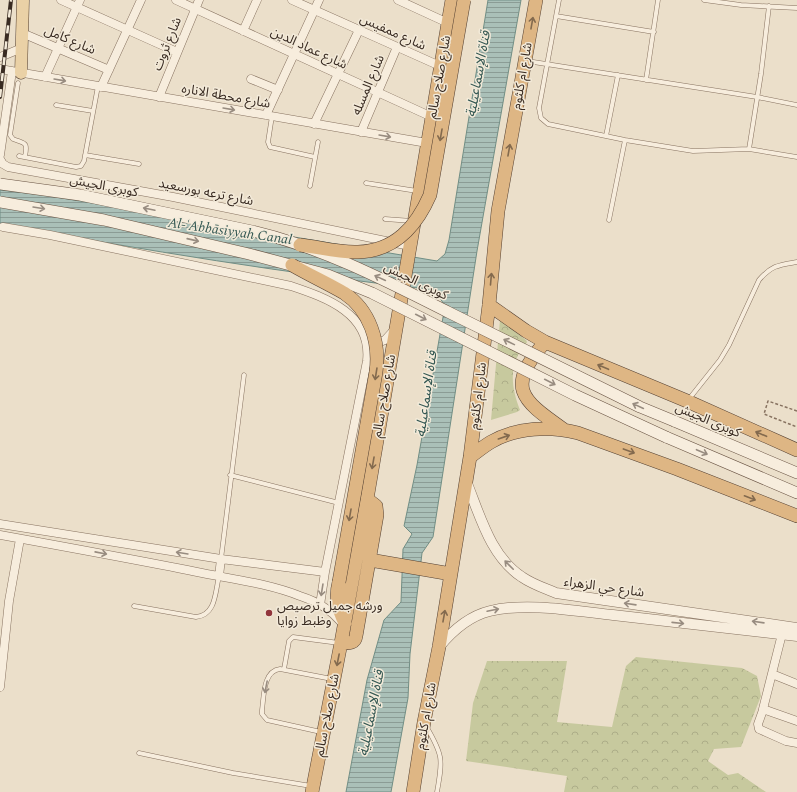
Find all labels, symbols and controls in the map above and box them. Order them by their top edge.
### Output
street label: شارع ممفيس [357,8,429,56]
street label: شارع ثروت [147,14,187,74]
one-way arrow [528,16,536,29]
street label: شارع كامل [41,20,99,60]
street label: شارع عماد الدين [267,21,351,75]
water label: قناة الإسماعيلية [460,28,496,119]
street label: شارع صلاح سالم [422,34,456,120]
street label: شارع ام كلثوم [506,41,538,111]
street label: شارع المسله [346,52,390,118]
one-way arrow [53,76,66,84]
street label: شارع محطة الاناره [180,78,272,114]
one-way arrow [222,105,235,113]
one-way arrow [436,128,444,141]
one-way arrow [378,132,391,140]
one-way arrow [505,144,513,157]
street label: كوبرى الجيش [68,170,141,203]
street label: شارع ترعه بورسعيد [157,173,255,211]
one-way arrow [32,204,45,212]
one-way arrow [143,204,156,212]
water label: Al-ʿAbbāsiyyah Canal [166,212,294,250]
one-way arrow [186,237,199,245]
street label: كوبرى الجيش [380,257,452,305]
one-way arrow [487,273,495,286]
one-way arrow [374,274,386,281]
one-way arrow [415,314,427,322]
one-way arrow [503,338,515,345]
water label: قناة الإسماعيلية [410,348,443,439]
street label: شارع صلاح سالم [367,353,401,439]
street label: شارع ام كلثوم [464,361,492,431]
one-way arrow [597,363,609,370]
one-way arrow [371,367,379,380]
one-way arrow [544,379,556,386]
street label: كوبرى الجيش [672,397,744,443]
one-way arrow [632,402,644,409]
one-way arrow [756,430,768,438]
one-way arrow [497,433,510,440]
one-way arrow [622,448,634,456]
one-way arrow [696,449,708,457]
one-way arrow [369,456,377,469]
one-way arrow [744,494,756,502]
one-way arrow [346,509,354,522]
one-way arrow [176,549,189,557]
one-way arrow [95,550,108,558]
one-way arrow [504,560,513,570]
street label: شارع حي الزهراء [563,571,645,603]
one-way arrow [318,583,326,596]
place label: ورشه جميل ترصيص وظبط زوايا [277,596,383,631]
one-way arrow [624,600,637,608]
one-way arrow [487,606,500,614]
marker: ورشه جميل ترصيص وظبط زوايا [264,608,274,618]
one-way arrow [440,610,448,623]
one-way arrow [752,618,765,626]
one-way arrow [671,619,684,626]
one-way arrow [333,653,341,666]
water label: قناة الإسماعيلية [352,667,390,758]
street label: شارع صلاح سالم [309,672,345,758]
one-way arrow [262,681,270,694]
street label: شارع ام كلثوم [410,681,442,751]

